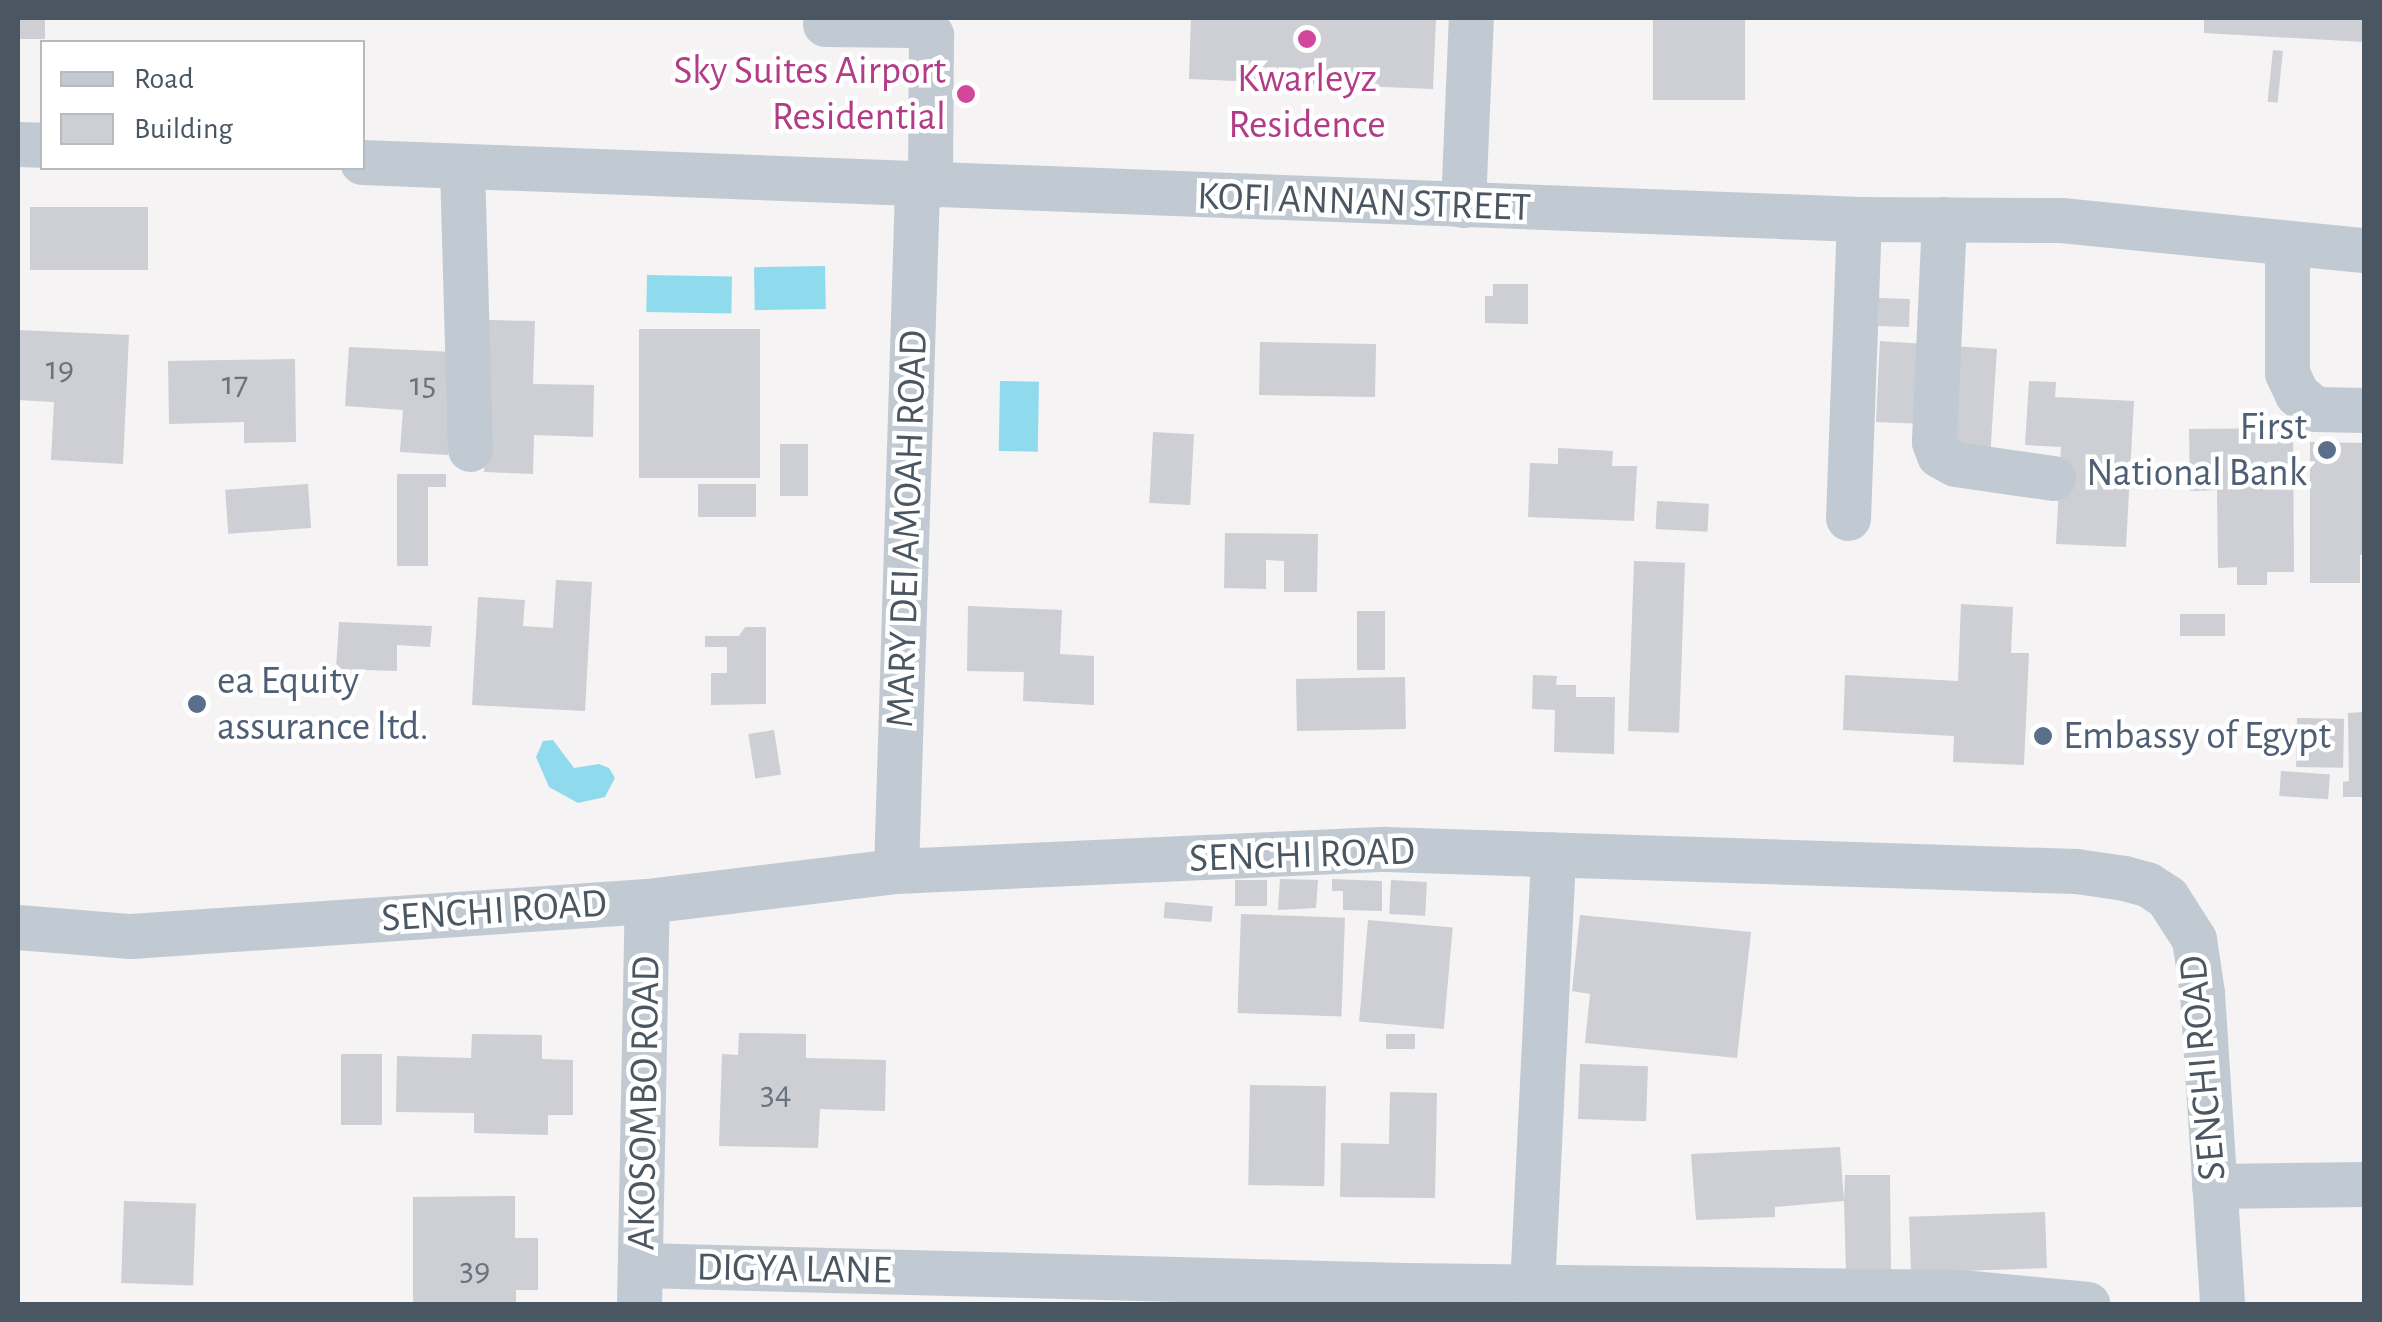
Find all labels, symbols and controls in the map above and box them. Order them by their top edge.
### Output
marker: Kwarleyz Residence [1296,28,1318,50]
legend [40,40,365,170]
place label: Sky Suites Airport Residential [674,47,946,141]
place label: Kwarleyz Residence [1228,55,1386,149]
text: Road [134,64,194,94]
marker: Sky Suites Airport Residential [955,83,977,105]
text: Building [134,114,233,144]
street label: KOFI ANNAN STREET [1196,172,1532,232]
street label: MARY DEI AMOAH ROAD [876,329,938,729]
house number: 19 [46,348,74,390]
house number: 17 [222,363,248,405]
house number: 15 [410,364,436,406]
place label: First National Bank [2086,403,2307,497]
marker: First National Bank [2316,439,2338,461]
place label: ea Equity assurance ltd. [217,657,429,751]
marker: ea Equity assurance ltd. [186,693,208,715]
place label: Embassy of Egypt [2063,712,2331,760]
marker: Embassy of Egypt [2032,725,2054,747]
street label: SENCHI ROAD [1188,827,1416,883]
street label: SENCHI ROAD [380,879,608,943]
street label: SENCHI ROAD [2169,953,2237,1183]
street label: AKOSOMBO ROAD [617,955,671,1251]
house number: 34 [760,1073,792,1115]
street label: DIGYA LANE [696,1243,892,1295]
house number: 39 [460,1249,490,1291]

